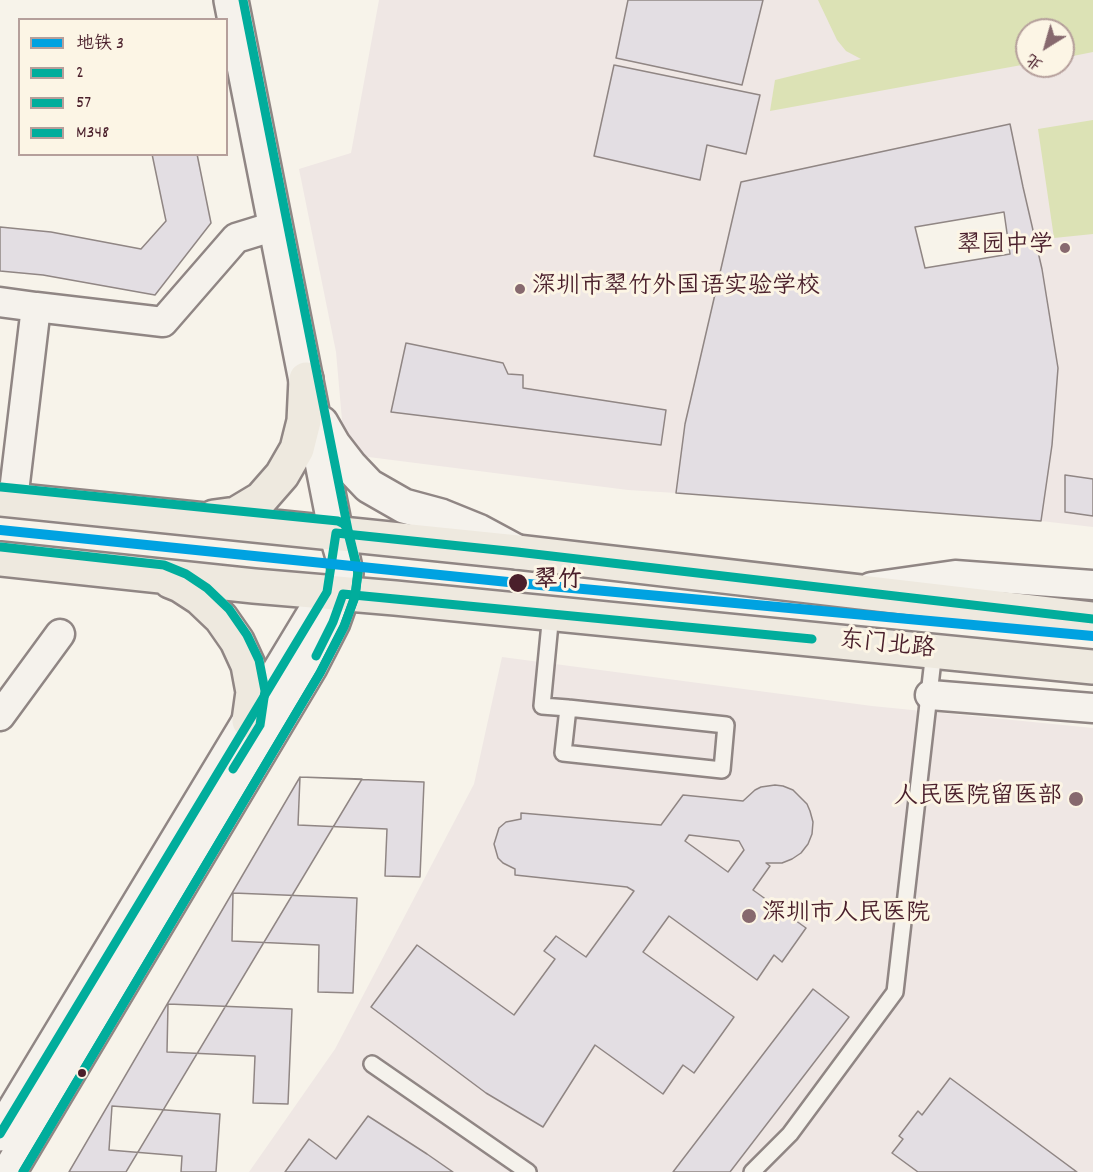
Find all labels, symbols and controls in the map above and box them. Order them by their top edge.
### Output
legend [18,18,228,156]
north arrow [1015,18,1075,78]
text: 地铁 3 [76,32,124,57]
text: 北 [1022,47,1048,75]
text: 2 [76,61,84,86]
text: 57 [76,91,91,116]
text: M348 [76,121,109,146]
place label: 翠园中学 [957,234,1053,262]
marker: 翠园中学 [1058,241,1072,255]
place label: 深圳市翠竹外国语实验学校 [532,275,820,303]
marker: 深圳市翠竹外国语实验学校 [513,282,527,296]
place label: 翠竹 [534,569,582,597]
marker: 翠竹 [507,572,529,594]
street label: 东门北路 [838,628,936,666]
place label: 人民医院留医部 [894,785,1062,813]
marker: 人民医院留医部 [1067,790,1085,808]
place label: 深圳市人民医院 [762,902,930,930]
marker: 深圳市人民医院 [740,907,758,925]
unlabelled marker [76,1067,88,1079]

